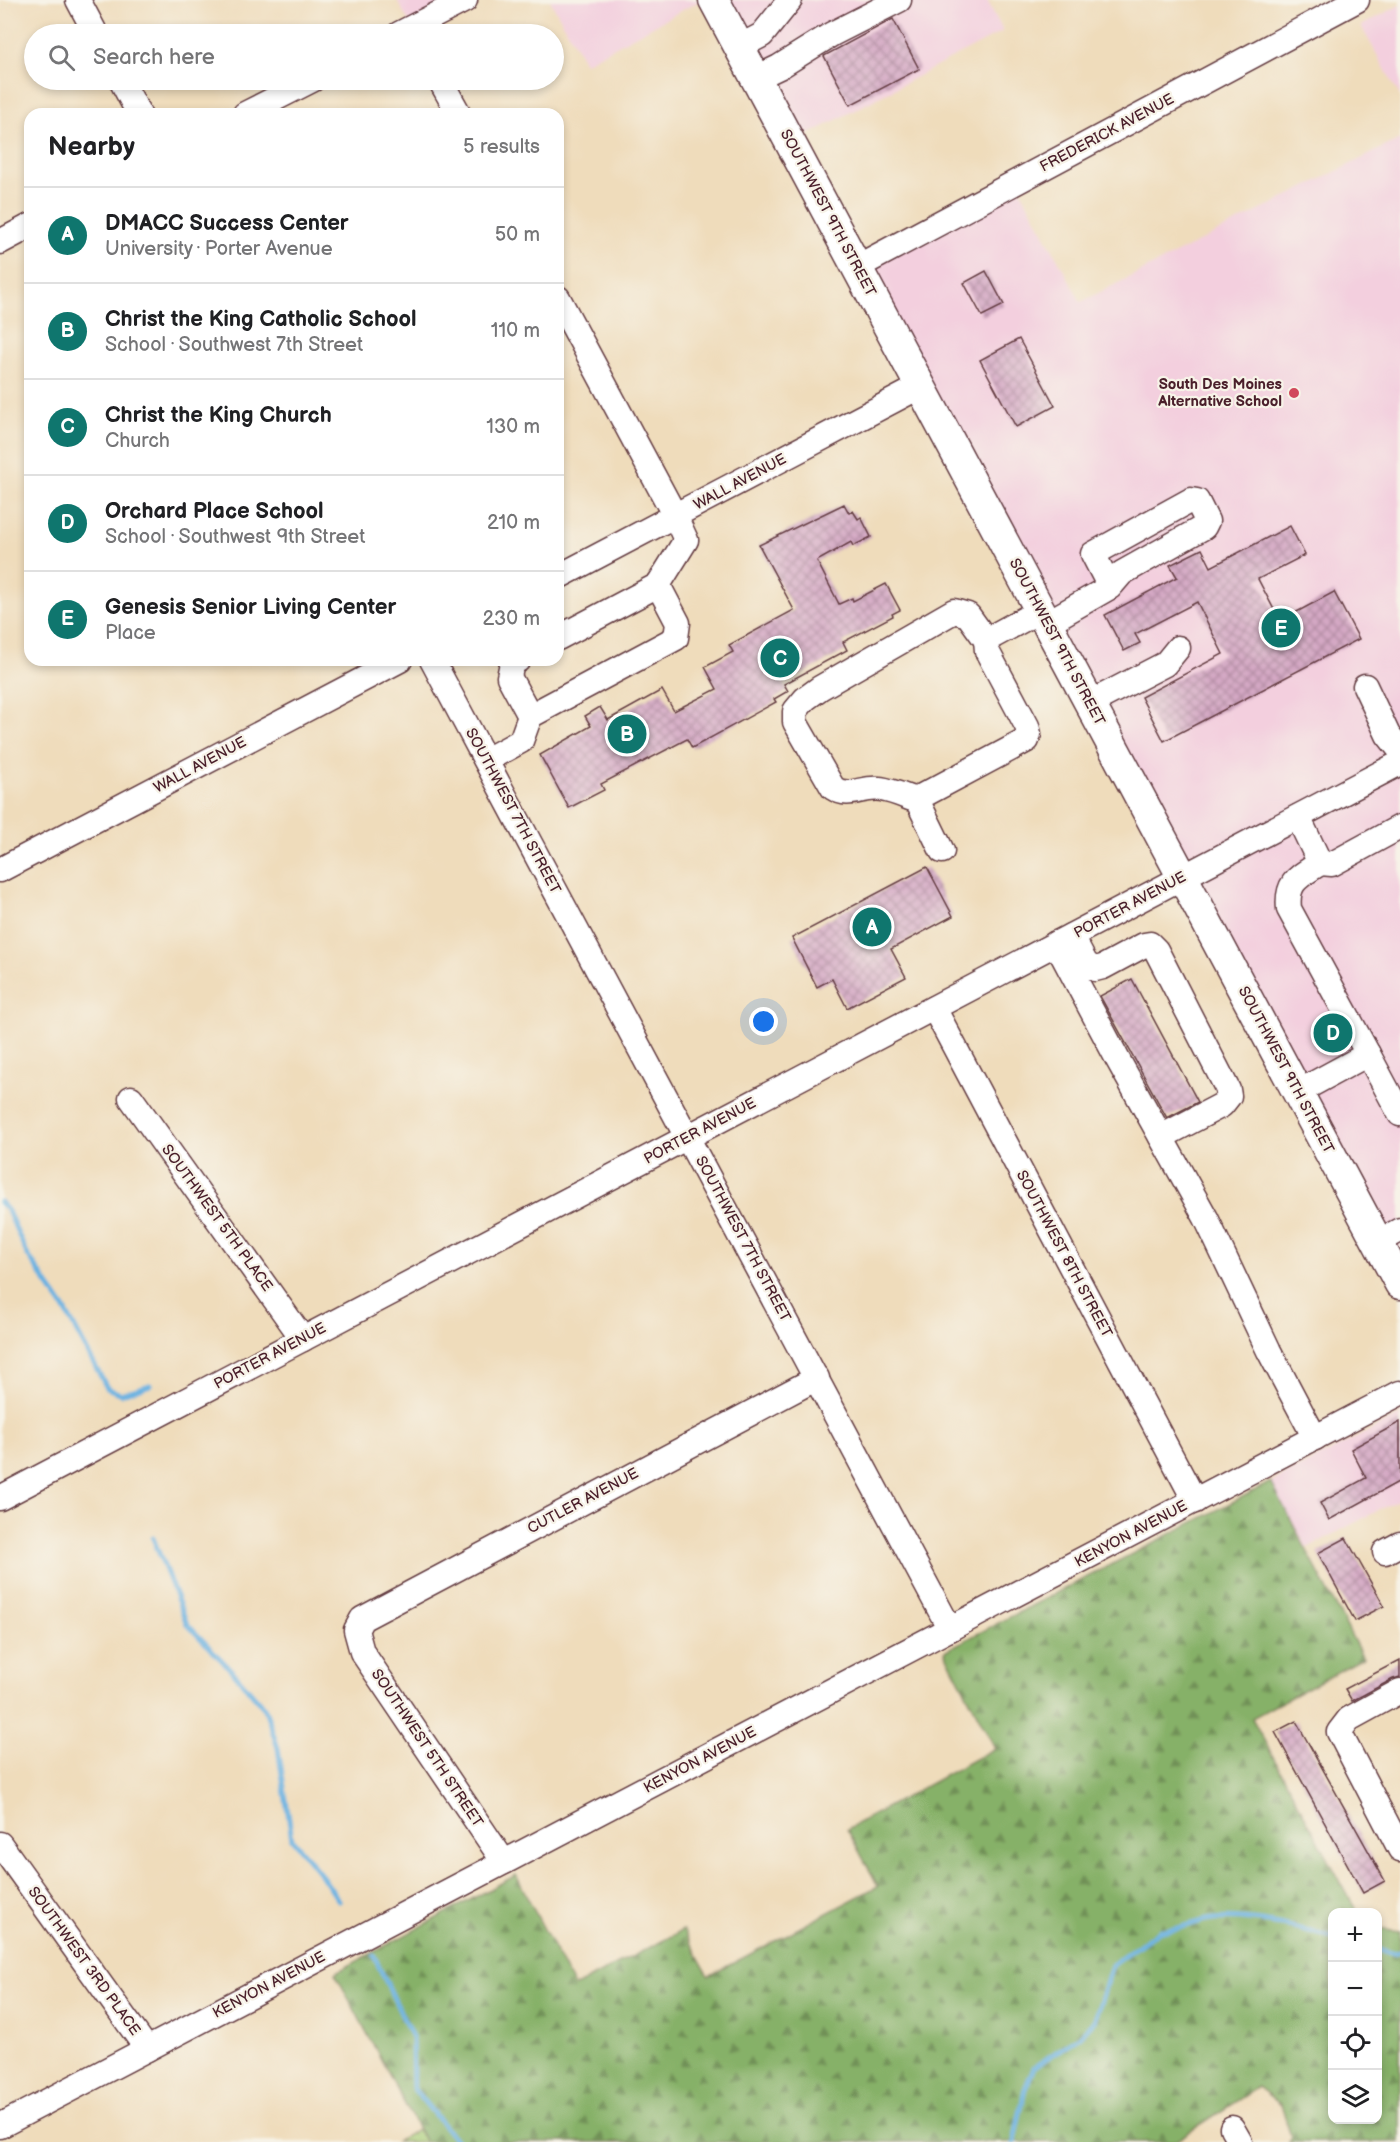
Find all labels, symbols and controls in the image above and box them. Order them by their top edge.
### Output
search box [24,24,564,90]
icon: search [45,41,78,74]
text: Search here [93,44,215,71]
street label: FREDERICK AVENUE [1037,90,1177,176]
street label: SOUTHWEST 9TH STREET [776,126,880,300]
text: Nearby [48,132,135,163]
text: 5 results [463,135,540,159]
text: DMACC Success Center [105,210,349,237]
text: A [61,223,74,247]
text: 50 m [495,223,540,247]
text: University · Porter Avenue [105,237,333,261]
text: Christ the King Catholic School [105,306,417,333]
text: B [60,319,75,343]
text: 110 m [491,319,540,343]
text: School · Southwest 7th Street [105,333,363,357]
place label: South Des Moines Alternative School [1157,375,1282,411]
marker: South Des Moines Alternative School [1287,386,1301,400]
text: Christ the King Church [105,402,332,429]
text: C [60,415,75,439]
text: 130 m [486,415,540,439]
text: Church [105,429,170,453]
street label: WALL AVENUE [690,450,790,514]
text: Orchard Place School [105,498,324,525]
text: D [61,511,74,535]
text: 210 m [487,511,540,535]
text: School · Southwest 9th Street [105,525,365,549]
street label: SOUTHWEST 9TH STREET [1005,555,1109,729]
text: Genesis Senior Living Center [105,594,396,621]
pin: E [1262,606,1300,650]
text: E [61,607,74,631]
text: 230 m [483,607,540,631]
text: Place [105,621,156,645]
pin: C [760,636,800,680]
pin: B [608,712,646,756]
street label: SOUTHWEST 7TH STREET [461,725,565,897]
street label: WALL AVENUE [150,733,250,797]
street label: PORTER AVENUE [1071,867,1189,943]
pin: A [852,904,892,950]
street label: SOUTHWEST 9TH STREET [1234,983,1338,1157]
your location [749,1007,778,1036]
pin: D [1314,1010,1352,1056]
street label: PORTER AVENUE [641,1093,759,1169]
street label: SOUTHWEST 5TH PLACE [157,1141,277,1295]
street label: SOUTHWEST 7TH STREET [691,1153,795,1325]
street label: SOUTHWEST 8TH STREET [1012,1167,1116,1341]
street label: PORTER AVENUE [211,1318,329,1394]
street label: CUTLER AVENUE [524,1464,642,1538]
street label: KENYON AVENUE [1071,1496,1191,1572]
street label: SOUTHWEST 5TH STREET [367,1665,487,1831]
street label: KENYON AVENUE [640,1722,760,1798]
street label: SOUTHWEST 3RD PLACE [24,1883,144,2039]
map controls [1328,1908,1382,2124]
button: + [1328,1908,1382,1962]
street label: KENYON AVENUE [209,1947,329,2023]
button: − [1328,1962,1382,2016]
button: locate [1328,2016,1382,2070]
button: layers [1328,2070,1382,2124]

